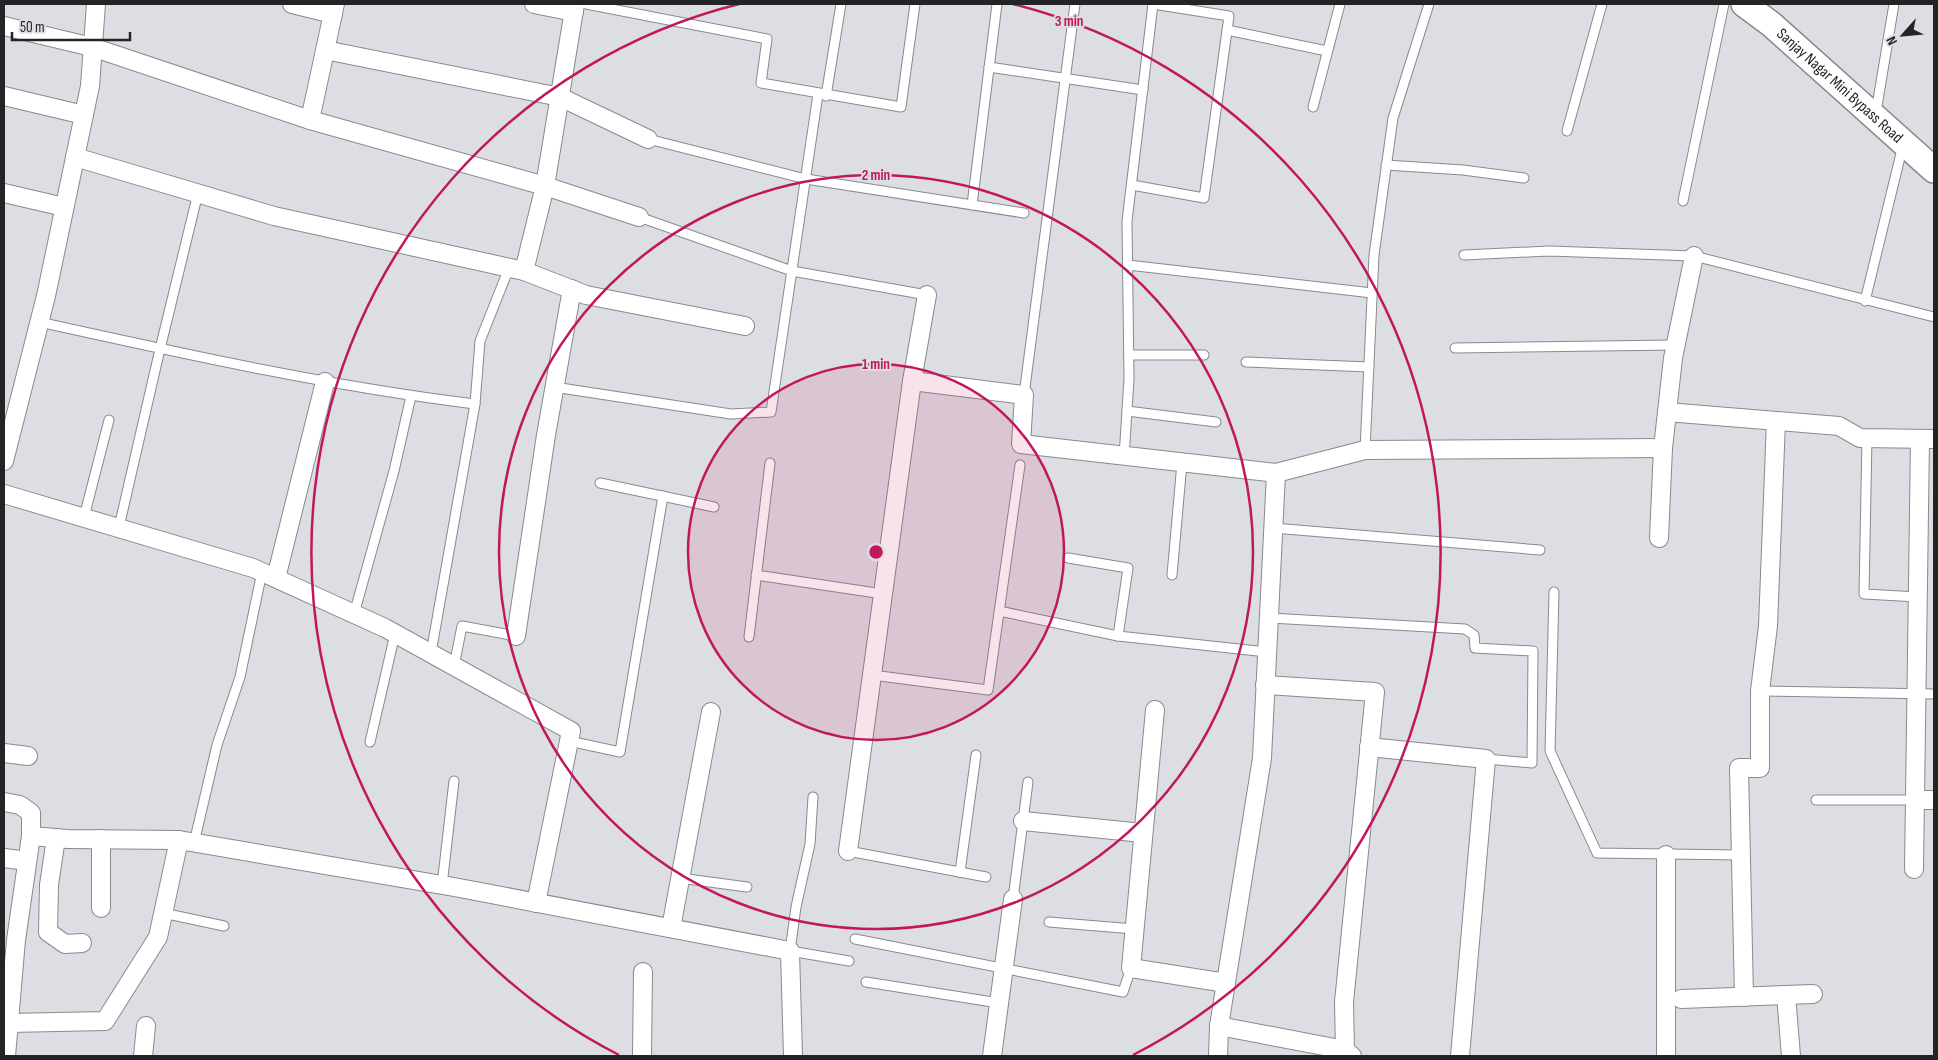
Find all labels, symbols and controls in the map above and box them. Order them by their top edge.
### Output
scale bar [12,10,130,42]
north arrow [1878,10,1928,60]
text: 3 min [1055,12,1083,31]
text: 50 m [20,18,45,37]
street label: Sanjay Nagar Mini Bypass Road [1773,24,1907,148]
text: 2 min [862,166,890,185]
text: 1 min [862,355,890,374]
centre of rings [867,543,885,561]

